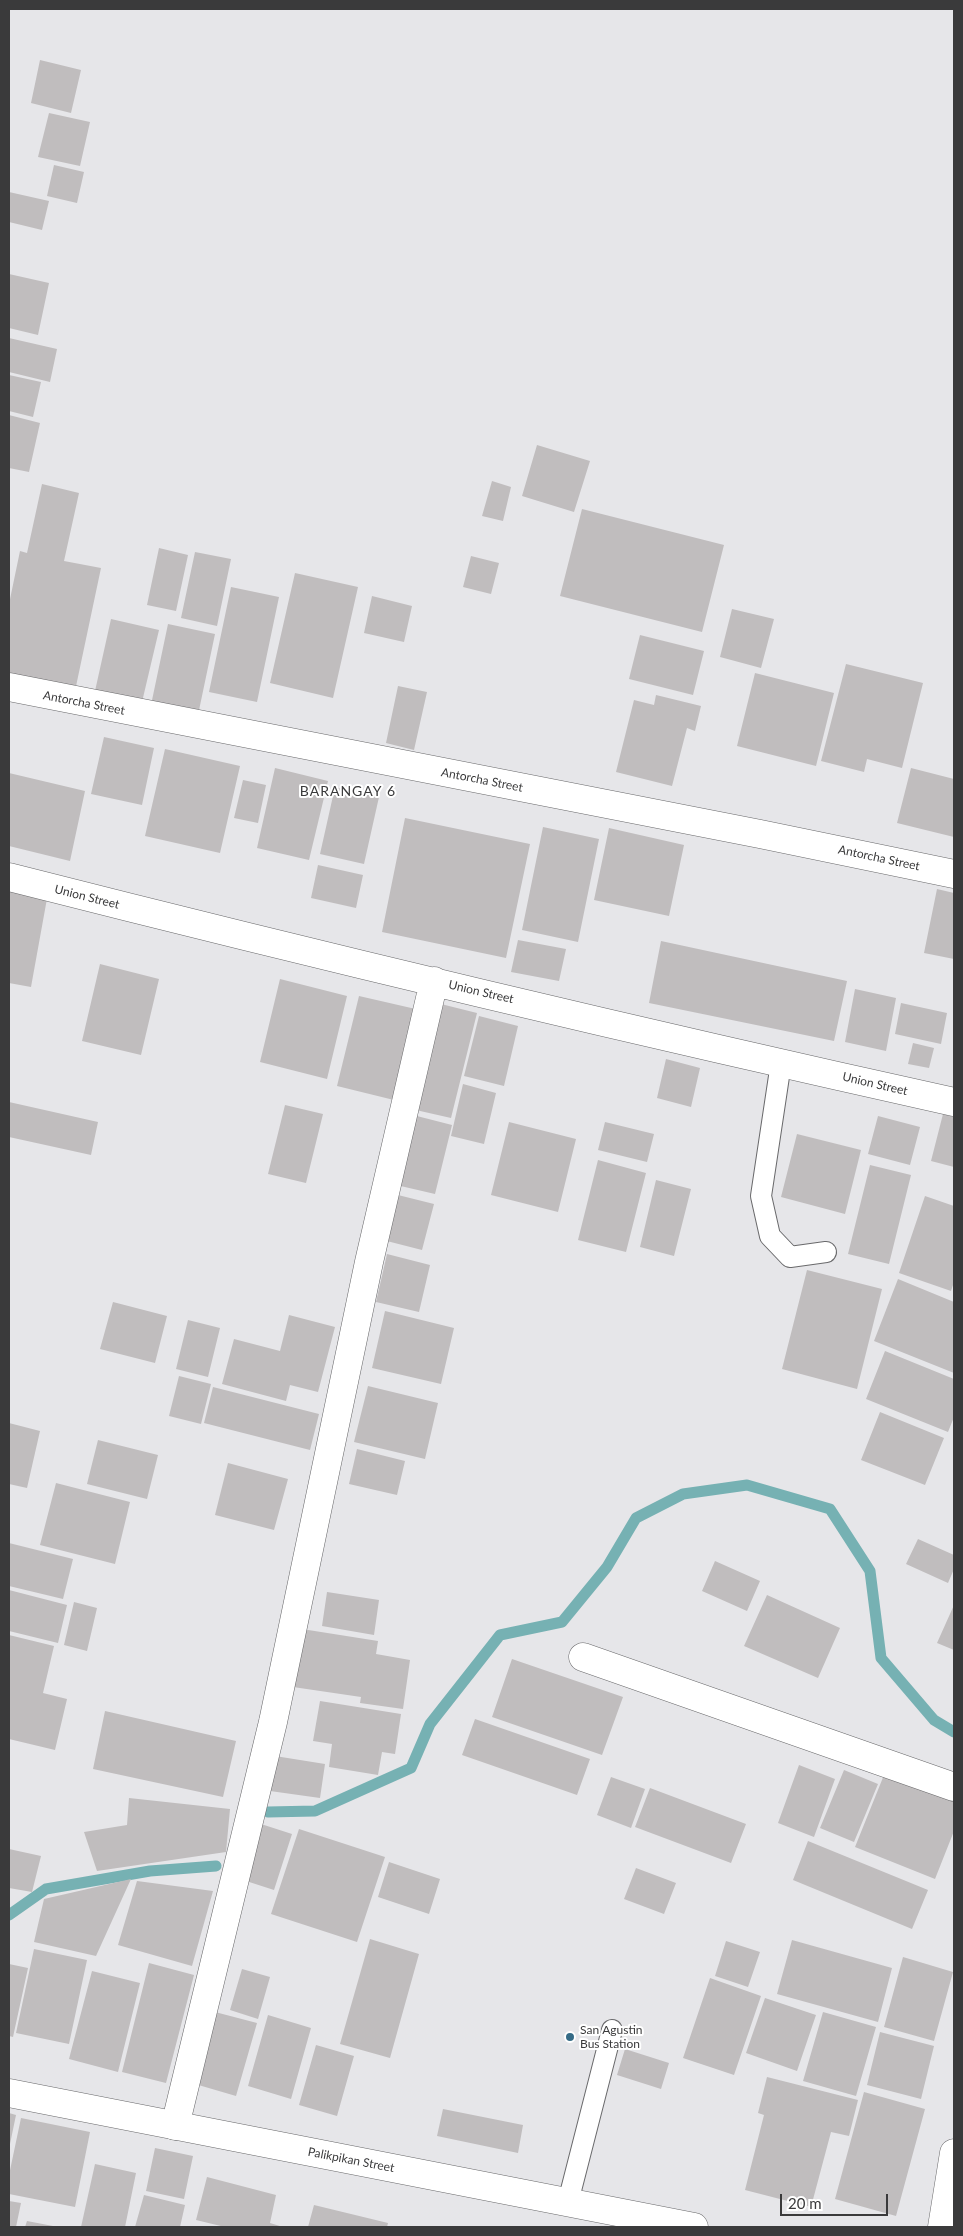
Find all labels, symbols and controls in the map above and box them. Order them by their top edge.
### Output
street label: Antorcha Street [42,688,126,718]
street label: Antorcha Street [440,765,524,795]
district label: BARANGAY 6 [299,783,397,799]
street label: Antorcha Street [837,842,921,874]
street label: Union Street [53,882,121,912]
street label: Union Street [447,978,515,1006]
street label: Union Street [841,1070,909,1098]
place label: San Agustin Bus Station [580,2023,642,2051]
marker: San Agustin Bus Station [564,2031,576,2043]
street label: Palikpikan Street [307,2145,395,2175]
scale bar [783,2184,890,2216]
text: 20 m [788,2194,822,2212]

